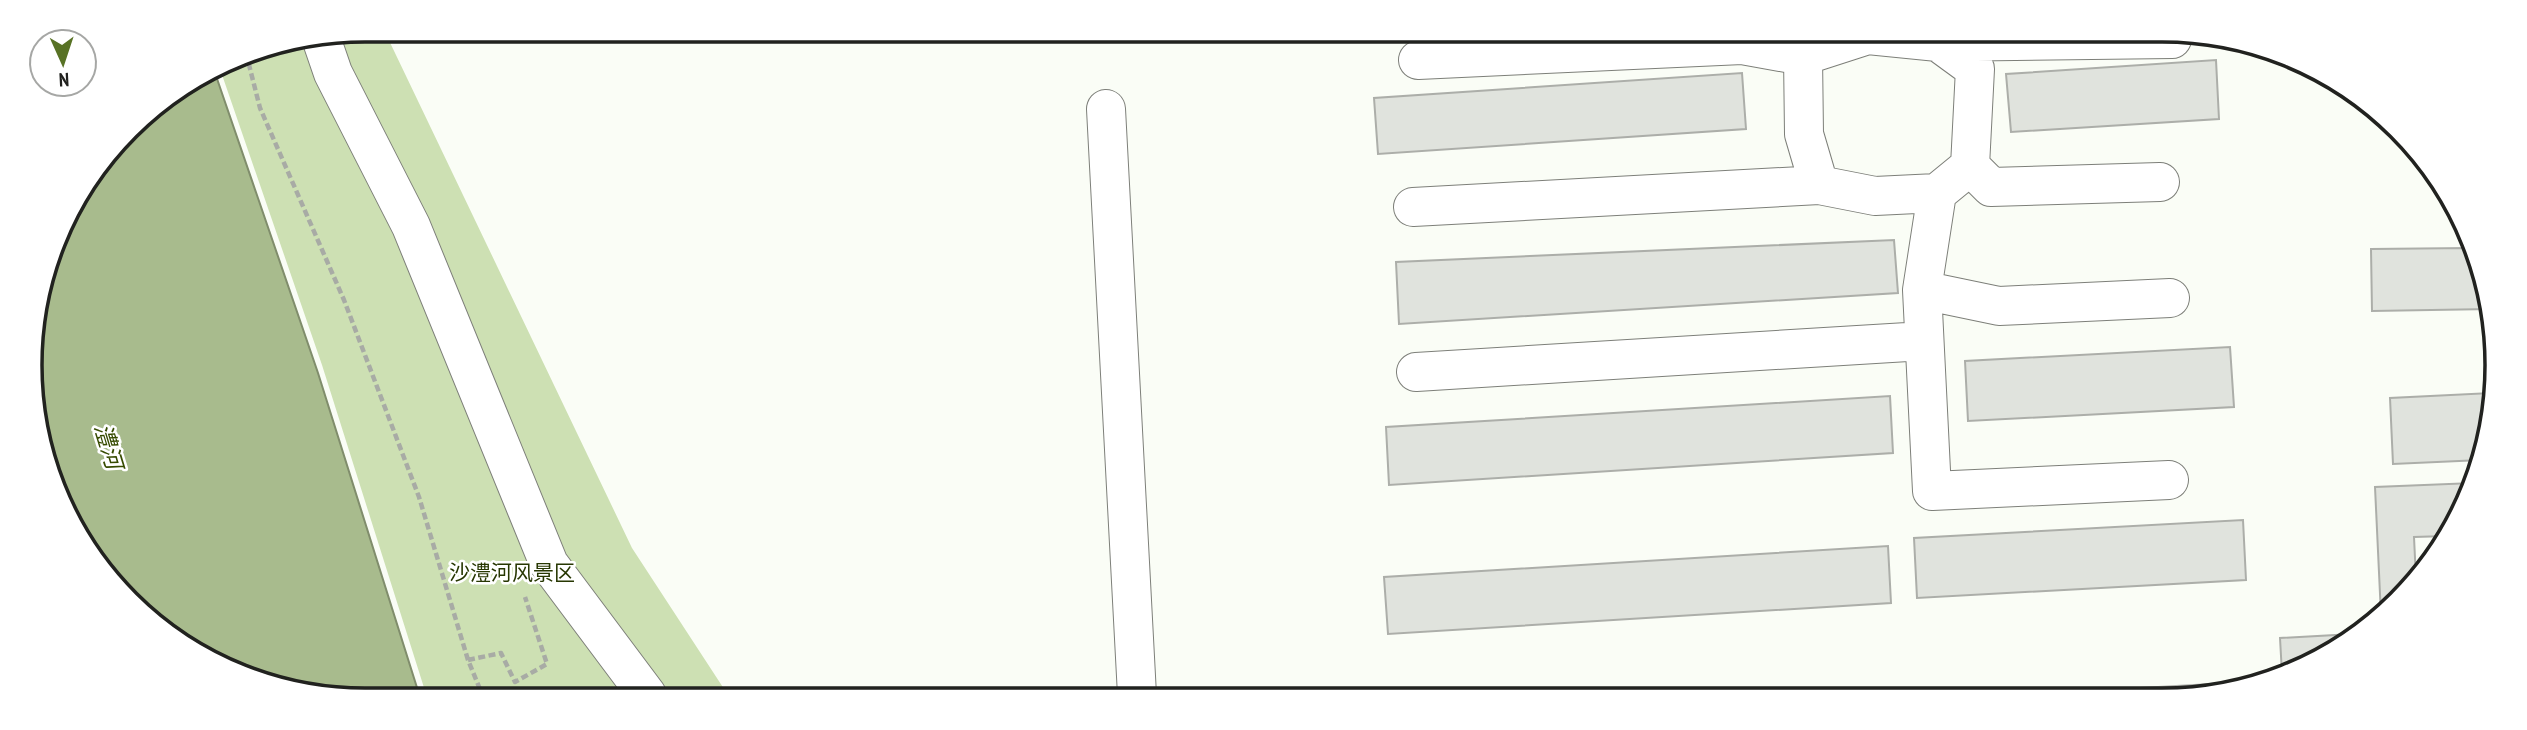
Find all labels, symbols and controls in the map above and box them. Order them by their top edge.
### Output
north arrow [28,28,98,98]
text: N [58,68,70,92]
water label: 澧河 [88,420,131,476]
park label: 沙澧河风景区 [449,559,575,586]

